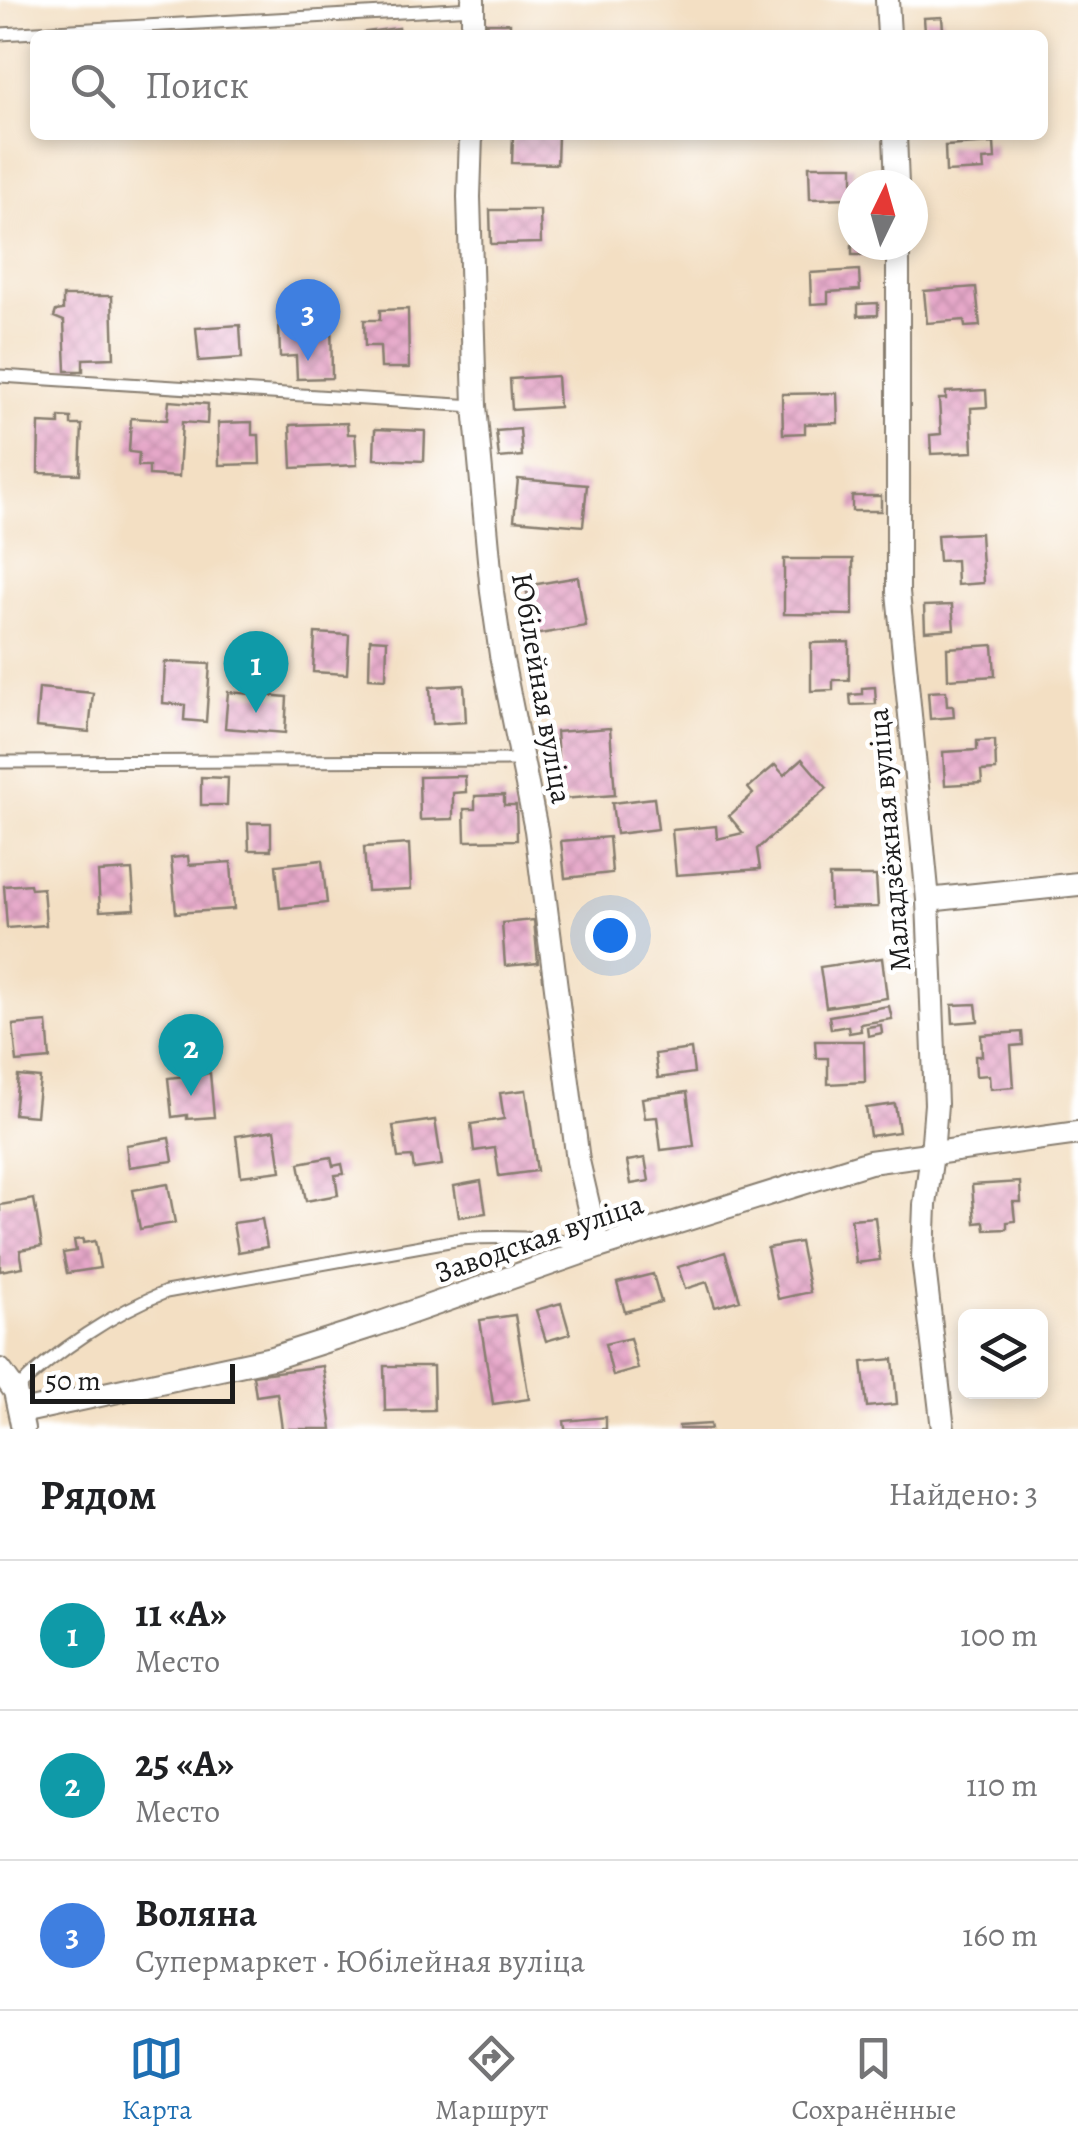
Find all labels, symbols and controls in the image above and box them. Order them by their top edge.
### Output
search box [30,30,1048,140]
icon: search [65,58,120,113]
text: Поиск [145,59,249,111]
north arrow [838,170,928,260]
pin: 3 [276,278,340,361]
street label: Юбілейная вуліца [502,569,582,807]
pin: 1 [224,630,288,713]
street label: Маладзёжная вуліца [858,706,920,973]
your location [585,910,636,961]
pin: 2 [158,1014,224,1096]
street label: Заводская вуліца [430,1184,649,1292]
map controls [958,1309,1048,1399]
button: layers [958,1309,1048,1399]
scale bar [30,1359,235,1404]
text: 50 m [45,1362,101,1400]
text: Рядом [40,1466,157,1523]
text: Найдено: 3 [889,1472,1038,1516]
text: 11 «А» [135,1587,227,1639]
text: 1 [67,1613,78,1657]
text: 100 m [960,1613,1038,1657]
text: Место [135,1639,220,1683]
text: 25 «А» [135,1737,234,1789]
text: 2 [65,1763,80,1807]
text: 110 m [966,1763,1038,1807]
text: Место [135,1789,220,1833]
text: Воляна [135,1887,257,1939]
text: 3 [66,1913,79,1957]
text: 160 m [962,1913,1038,1957]
text: Супермаркет · Юбілейная вуліца [135,1939,585,1983]
tab: Карта [122,2031,192,2129]
tab: Маршрут [435,2031,548,2129]
tab: Сохранённые [791,2031,957,2129]

